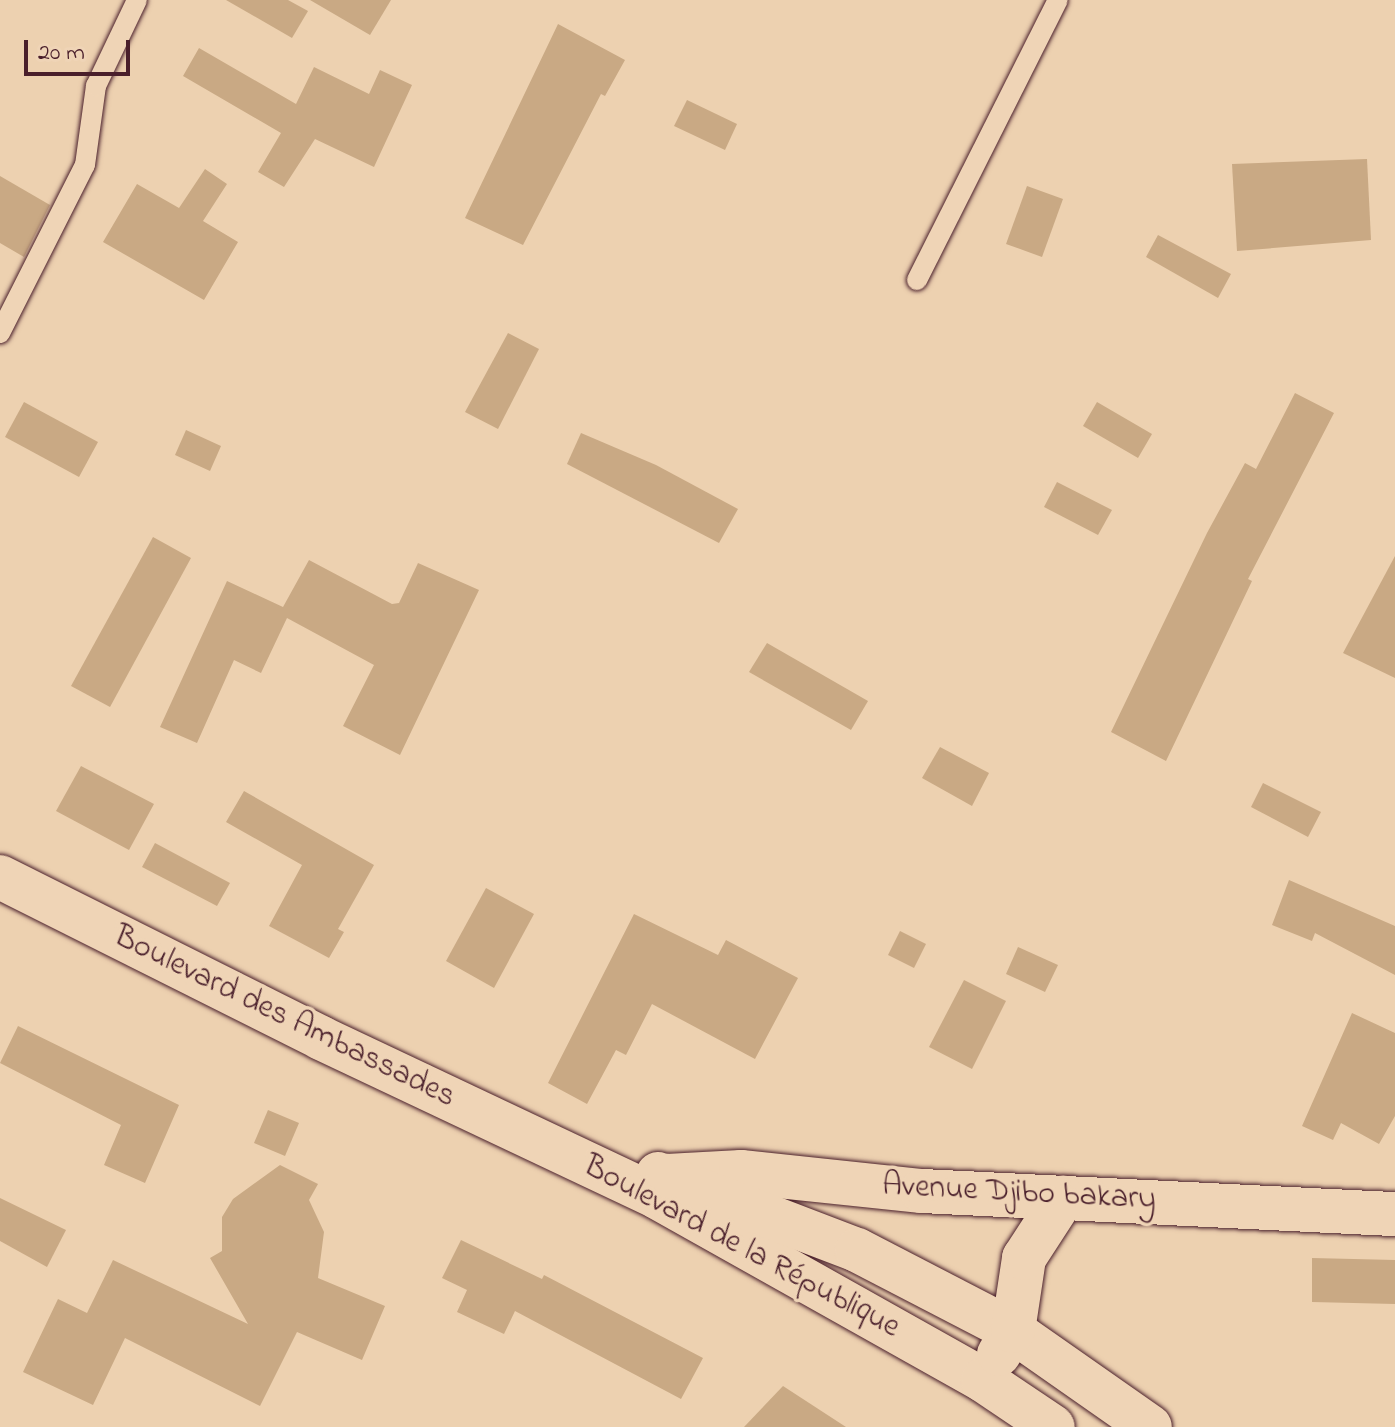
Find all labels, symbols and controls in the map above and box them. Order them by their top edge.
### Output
scale bar [28,24,134,74]
text: 20 m [38,36,85,71]
street label: Boulevard des Ambassades [107,918,461,1118]
street label: Boulevard de la République [576,1148,906,1348]
street label: Avenue Djibo bakary [881,1168,1157,1220]

